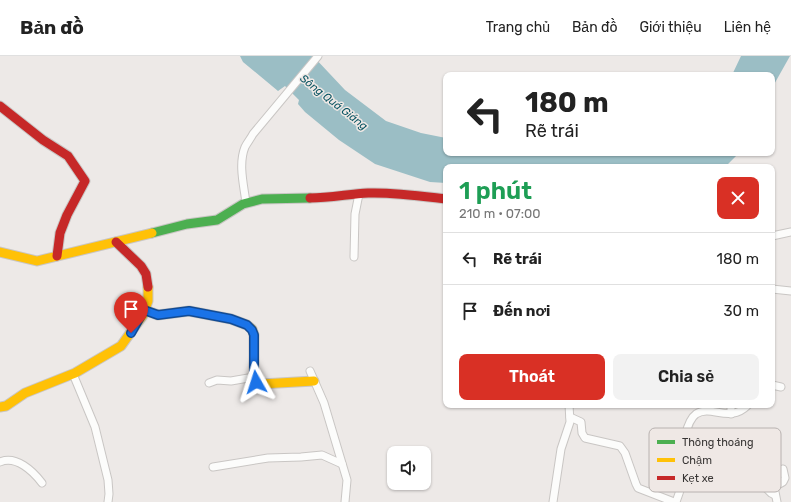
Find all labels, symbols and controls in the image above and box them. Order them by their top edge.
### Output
text: Bản đồ [20,16,84,39]
text: Trang chủ [486,19,550,36]
text: Bản đồ [572,19,617,36]
text: Giới thiệu [639,19,702,36]
text: Liên hệ [724,19,771,36]
water label: Sông Quá Giáng [297,72,370,133]
text: 180 m [525,86,609,119]
icon: left [459,88,511,140]
text: Rẽ trái [525,120,579,142]
text: 1 phút [459,177,532,205]
button: close [717,177,759,219]
text: 210 m · 07:00 [459,206,541,221]
icon: left [459,248,481,270]
text: Rẽ trái [493,250,542,268]
text: 180 m [717,250,759,268]
pin [114,292,148,333]
icon: arrive [120,298,142,320]
icon: arrive [459,300,481,322]
text: Đến nơi [493,302,550,320]
text: 30 m [723,302,759,320]
button: Thoát [459,354,605,400]
button: Chia sẻ [613,354,759,400]
position arrow [235,361,277,403]
legend [649,428,781,492]
text: Thông thoáng [682,436,753,449]
map controls [387,446,431,490]
button: sound [387,446,431,490]
text: Chậm [682,454,712,467]
text: Kẹt xe [682,472,714,485]

